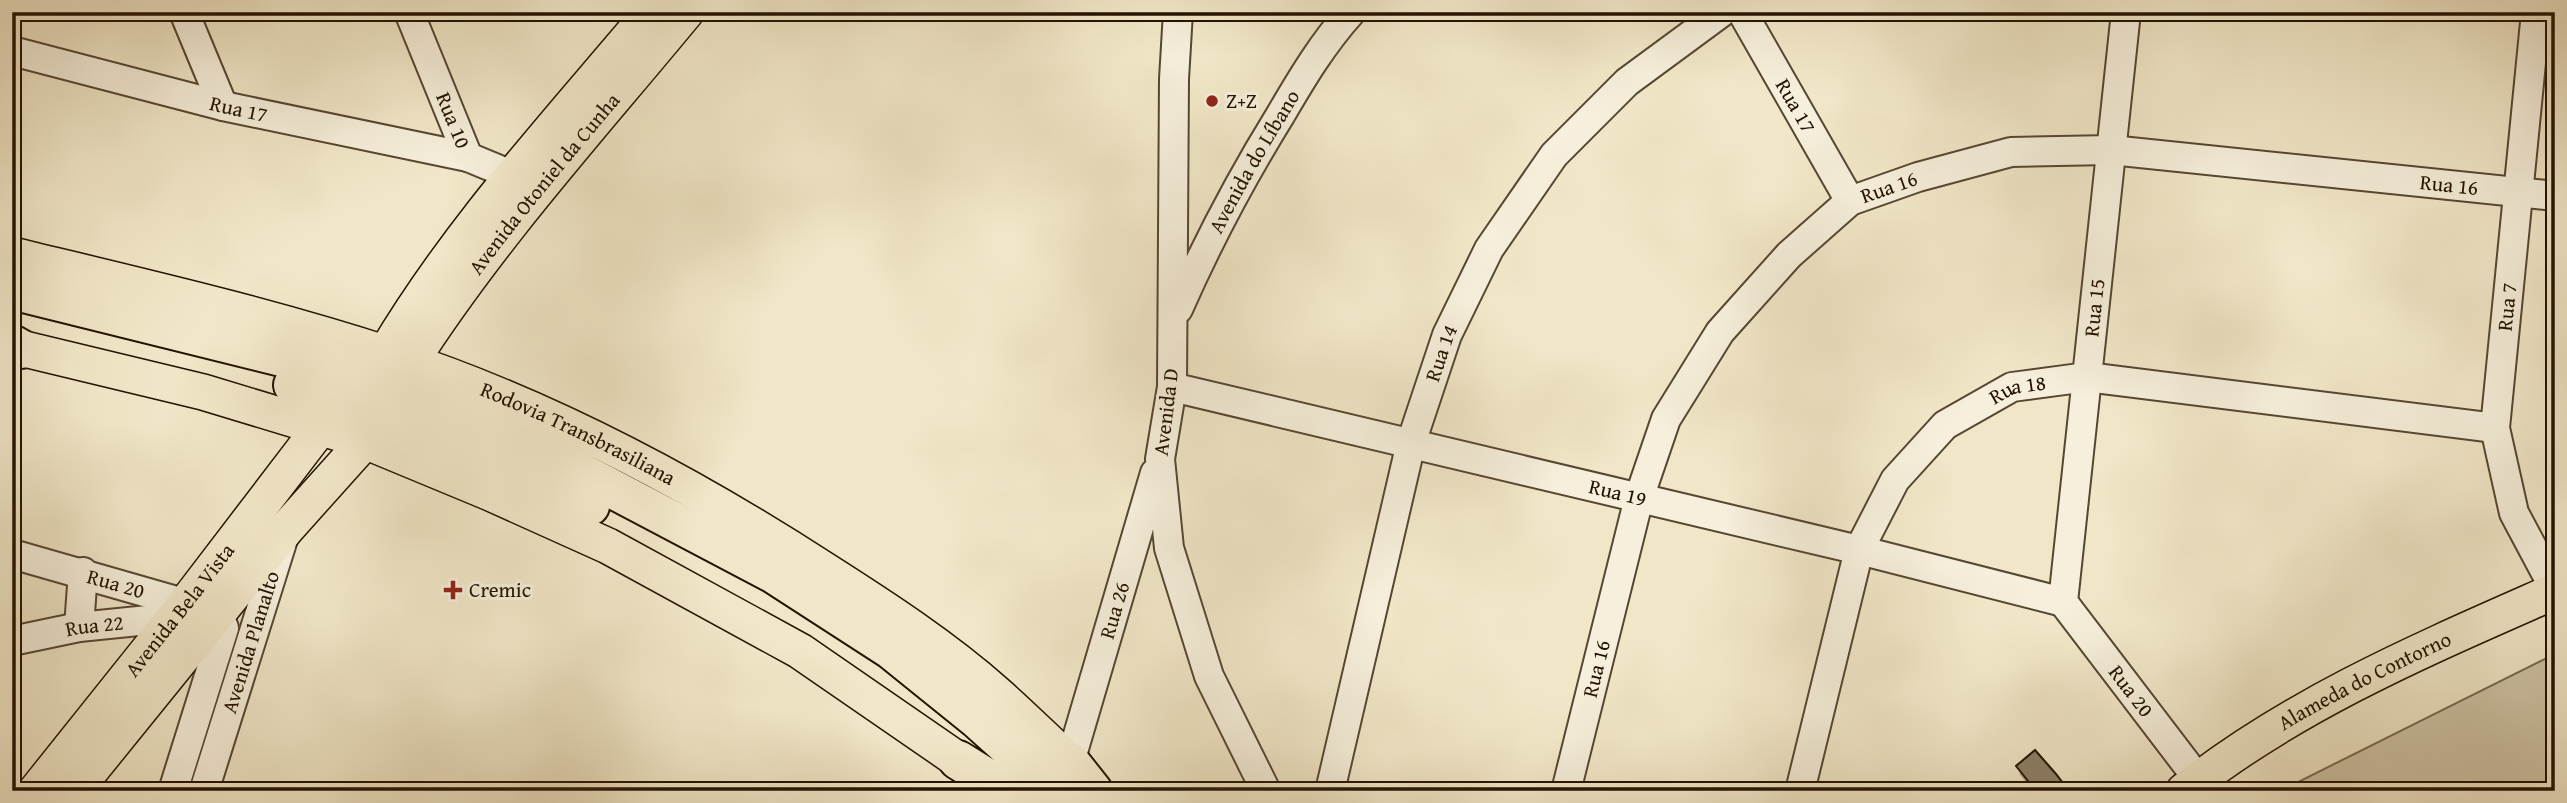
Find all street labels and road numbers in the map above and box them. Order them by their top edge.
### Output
street label: Rua 17 [1768,73,1824,139]
street label: Avenida do Líbano [1200,84,1307,239]
street label: Avenida Otoniel da Cunha [460,86,627,281]
street label: Rua 17 [206,87,270,130]
street label: Rua 10 [428,87,479,153]
street label: Rua 16 [1856,162,1921,211]
street label: Rua 16 [2419,166,2480,203]
street label: Rua 15 [2075,277,2112,338]
street label: Rua 7 [2489,281,2524,332]
street label: Rua 14 [1417,319,1465,386]
street label: Avenida D [1145,367,1186,457]
street label: Rua 18 [1983,367,2048,412]
street label: Rodovia Transbrasiliana [476,373,681,493]
street label: Rua 19 [1586,470,1650,514]
street label: Avenida Bela Vista [117,536,242,683]
street label: Rua 20 [84,560,148,606]
street label: Avenida Planalto [213,567,287,717]
street label: Rua 26 [1091,578,1137,643]
street label: Rua 22 [62,607,125,644]
street label: Alameda do Contorno [2272,623,2456,738]
street label: Rua 16 [1574,637,1618,701]
street label: Rua 20 [2101,658,2161,723]

